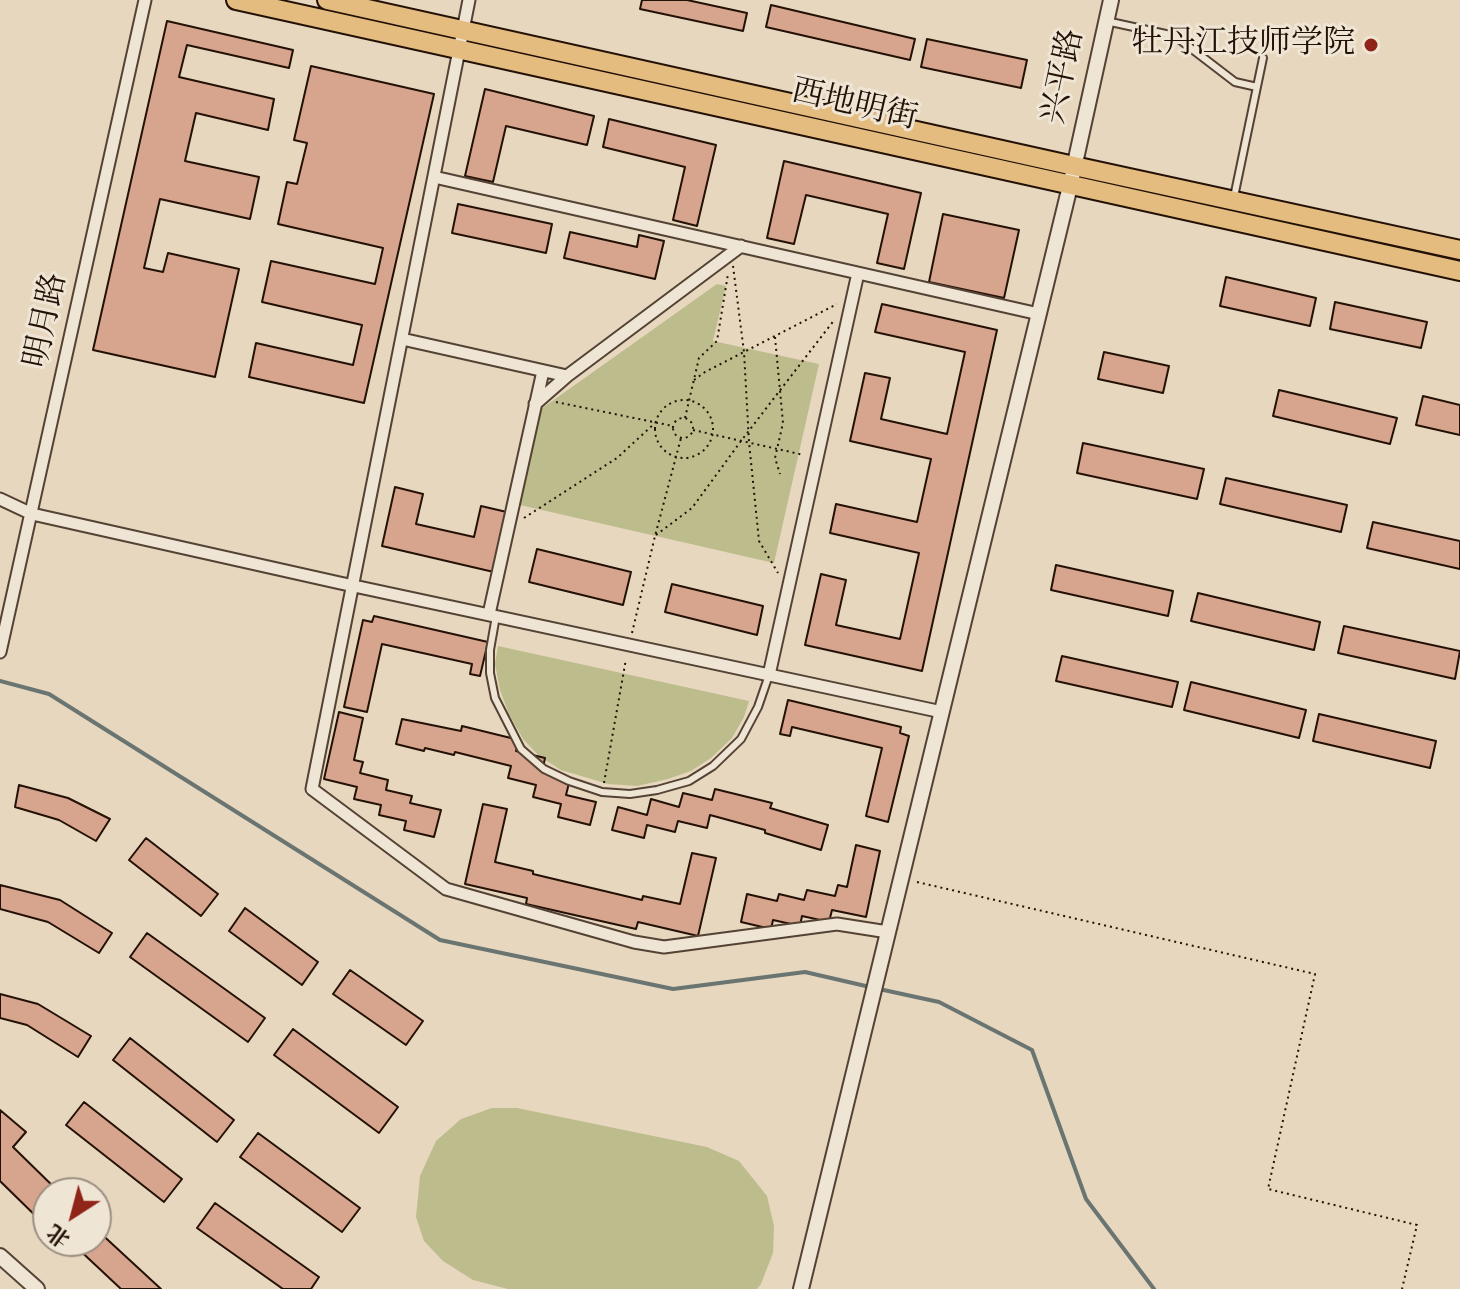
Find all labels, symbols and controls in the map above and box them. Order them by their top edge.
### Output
street label: 兴平路 [1036,26,1094,128]
place label: 牡丹江技师学院 [1131,26,1355,64]
marker: 牡丹江技师学院 [1362,36,1380,54]
street label: 西地明街 [787,74,921,140]
street label: 明月路 [19,270,77,372]
north arrow [32,1177,112,1257]
text: 北 [42,1217,76,1253]

